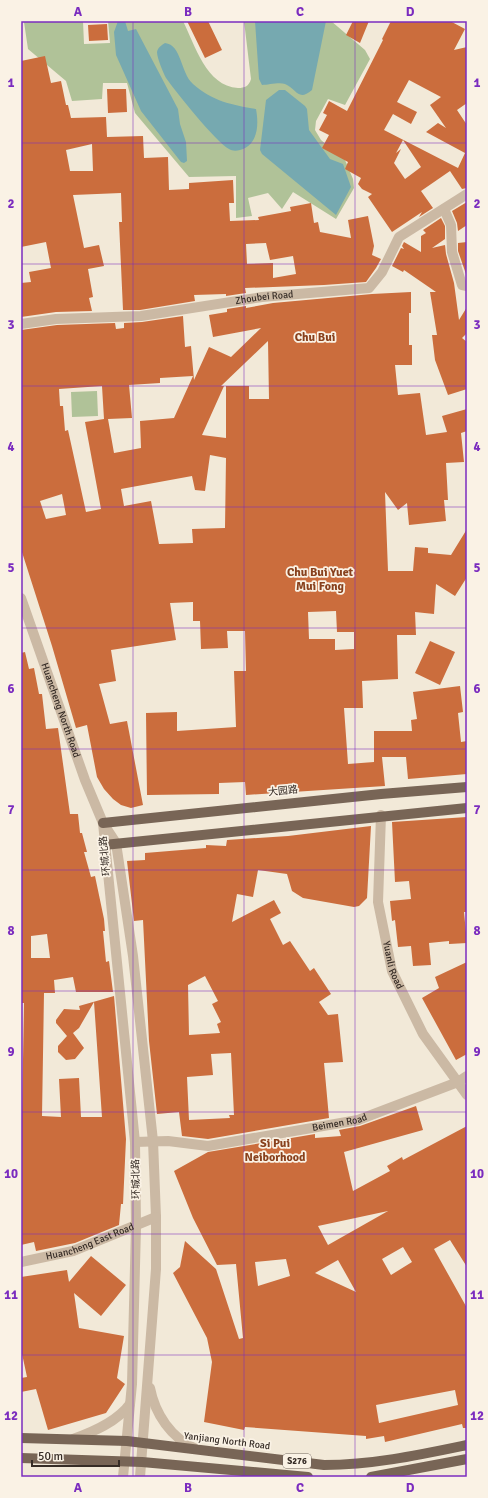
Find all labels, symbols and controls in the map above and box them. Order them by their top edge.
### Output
text: A [74,4,83,20]
text: B [184,4,192,20]
text: C [296,4,304,20]
text: D [406,4,415,20]
text: 1 [7,75,15,91]
text: 1 [473,75,481,91]
text: 2 [7,196,15,212]
text: 2 [473,196,481,212]
street label: Zhoubei Road [234,288,294,307]
text: 3 [7,317,15,333]
text: 3 [473,317,481,333]
district label: Chu Bui [295,330,335,345]
text: 4 [7,439,15,455]
text: 4 [473,439,481,455]
text: 5 [7,560,15,576]
text: 5 [473,560,481,576]
district label: Chu Bui Yuet Mui Fong [287,565,354,594]
street label: Huancheng North Road [38,661,83,759]
text: 6 [7,681,15,697]
text: 6 [473,681,481,697]
street label: 大园路 [267,783,299,799]
text: 7 [7,802,15,818]
text: 7 [473,802,481,818]
street label: 环城北路 [97,836,113,876]
text: 8 [7,923,15,939]
text: 8 [473,923,481,939]
street label: Yuanli Road [380,940,406,991]
text: 9 [7,1044,15,1060]
text: 9 [473,1044,481,1060]
street label: Beimen Road [311,1111,369,1134]
district label: Si Pui Neiborhood [245,1136,306,1165]
street label: 环城北路 [130,1159,142,1199]
text: 10 [4,1166,18,1182]
text: 10 [470,1166,484,1182]
street label: Huancheng East Road [45,1221,136,1263]
text: 11 [4,1287,18,1303]
text: 11 [470,1287,484,1303]
text: 12 [4,1408,18,1424]
text: 12 [470,1408,484,1424]
street label: Yanjiang North Road [183,1430,271,1452]
scale bar [32,1442,119,1468]
text: 50 m [38,1449,63,1464]
road number: S276 [283,1454,311,1468]
text: A [74,1480,83,1496]
text: B [184,1480,192,1496]
text: C [296,1480,304,1496]
text: D [406,1480,415,1496]

